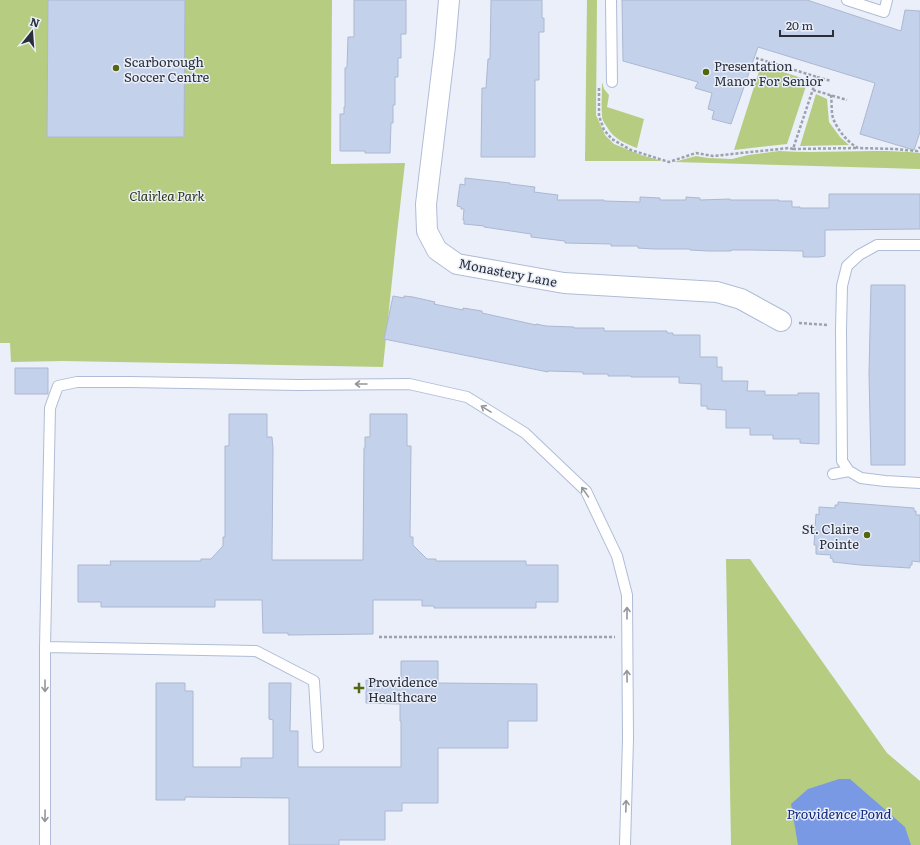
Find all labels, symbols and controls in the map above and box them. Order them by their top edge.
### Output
north arrow [12,12,52,52]
text: N [28,12,42,30]
scale bar [780,12,833,38]
text: 20 m [786,16,813,34]
place label: Scarborough Soccer Centre [124,52,210,86]
place label: Presentation Manor For Senior [714,56,824,90]
marker: Scarborough Soccer Centre [111,63,121,73]
marker: Presentation Manor For Senior [701,67,711,77]
park label: Clairlea Park [129,186,206,205]
street label: Monastery Lane [457,253,559,291]
one-way arrow [355,380,368,388]
one-way arrow [481,405,492,413]
one-way arrow [581,487,589,498]
place label: St. Claire Pointe [802,519,859,553]
marker: St. Claire Pointe [862,530,872,540]
one-way arrow [623,607,631,620]
one-way arrow [623,670,631,683]
place label: Providence Healthcare [368,672,438,706]
one-way arrow [41,679,49,692]
marker: Providence Healthcare [353,682,365,694]
one-way arrow [622,800,629,813]
water label: Providence Pond [786,803,892,823]
one-way arrow [41,809,49,822]

